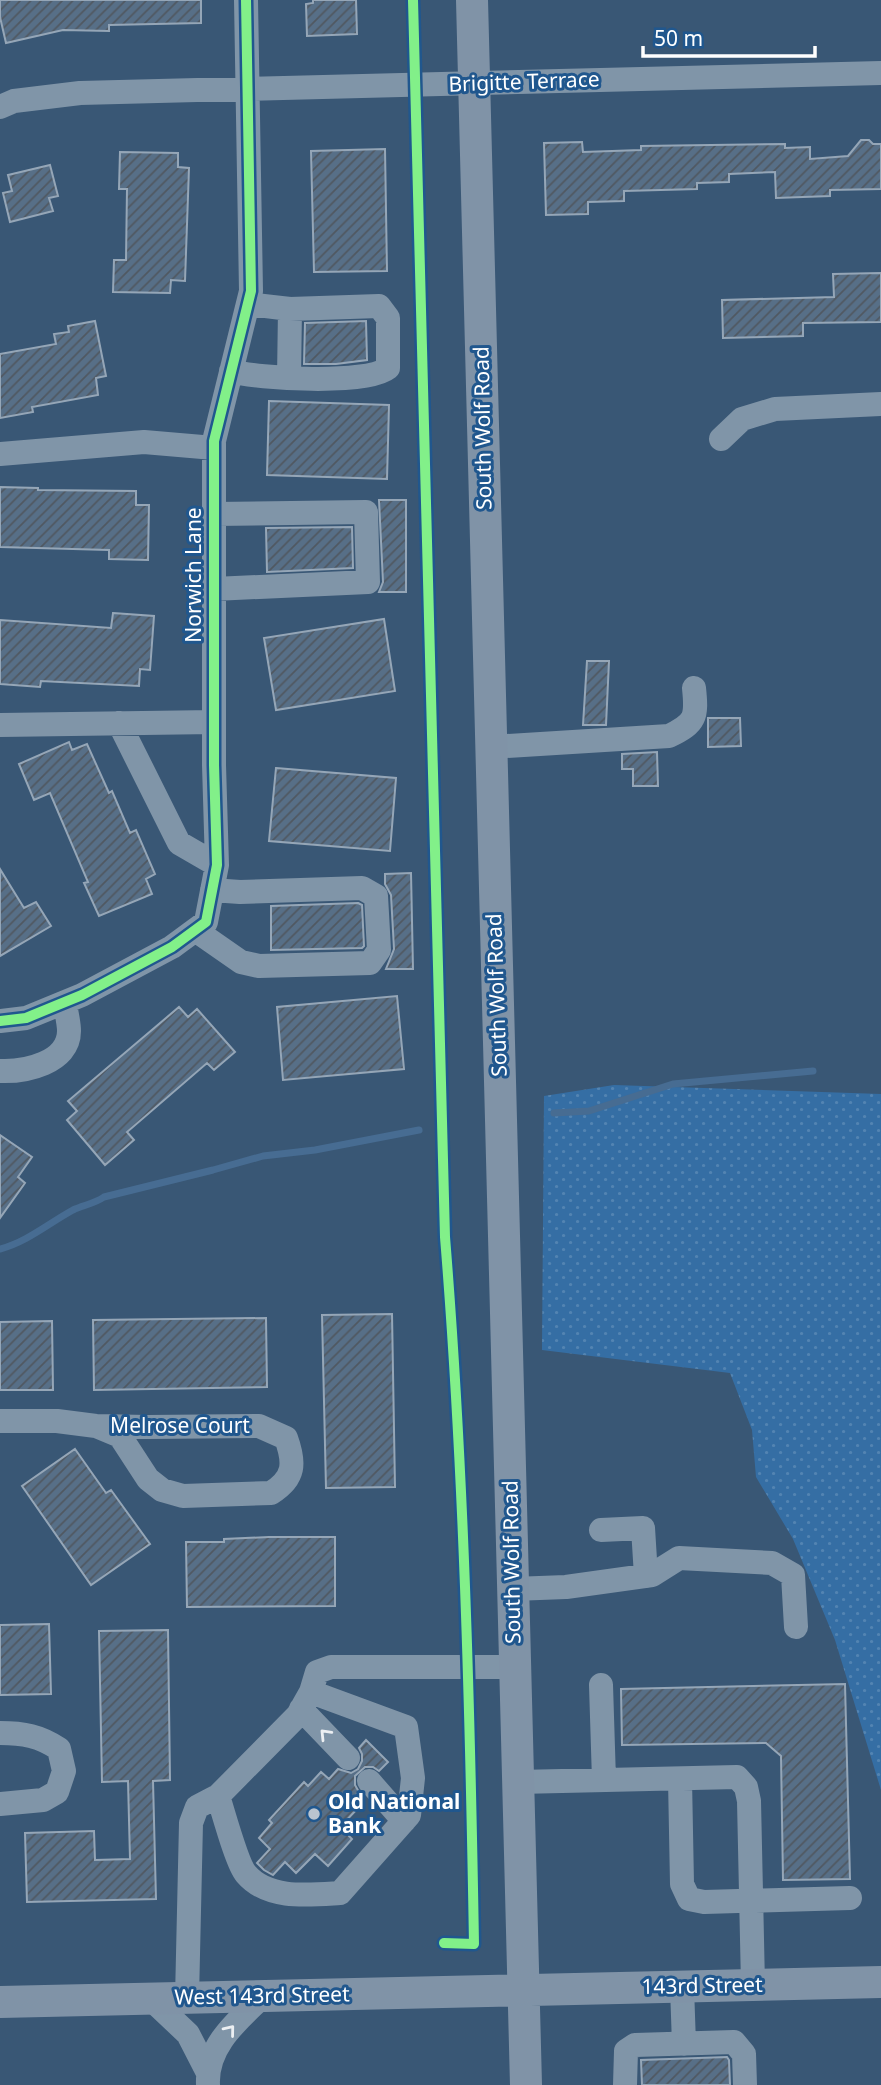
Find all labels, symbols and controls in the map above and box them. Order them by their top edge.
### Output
scale bar [643,14,814,58]
text: 50 m [654,24,703,52]
street label: Brigitte Terrace [448,64,600,98]
street label: South Wolf Road [467,346,497,510]
street label: Norwich Lane [179,507,207,643]
street label: South Wolf Road [479,913,513,1077]
street label: Melrose Court [110,1411,250,1439]
street label: South Wolf Road [496,1480,526,1644]
one-way arrow [320,1729,333,1742]
place label: Old National Bank [328,1787,460,1839]
marker: Old National Bank [306,1806,322,1822]
street label: 143rd Street [641,1970,763,2000]
street label: West 143rd Street [174,1979,350,2011]
one-way arrow [221,2025,234,2037]

